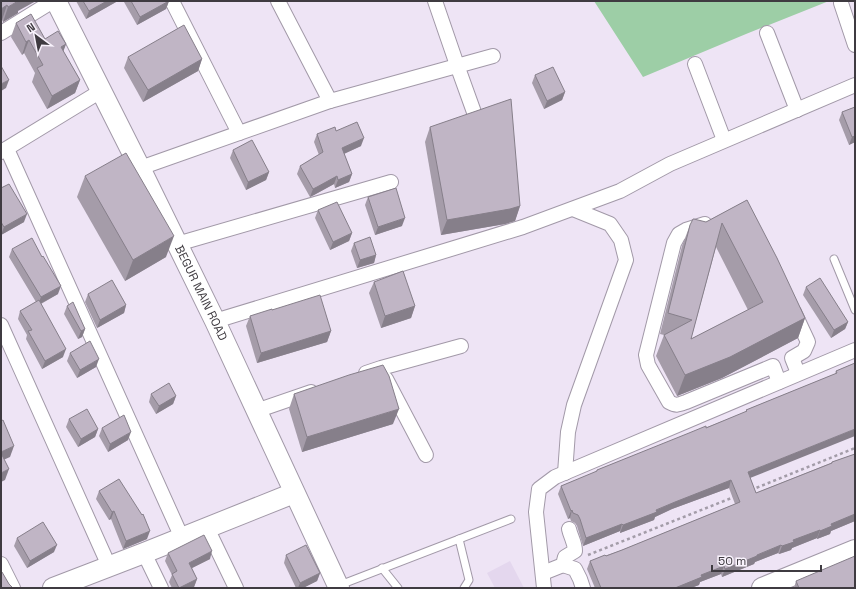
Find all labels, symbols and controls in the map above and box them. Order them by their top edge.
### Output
north arrow [16,16,56,56]
text: N [24,20,38,35]
street label: BEGUR MAIN ROAD [171,243,231,343]
scale bar [712,547,821,573]
text: 50 m [718,553,746,569]

